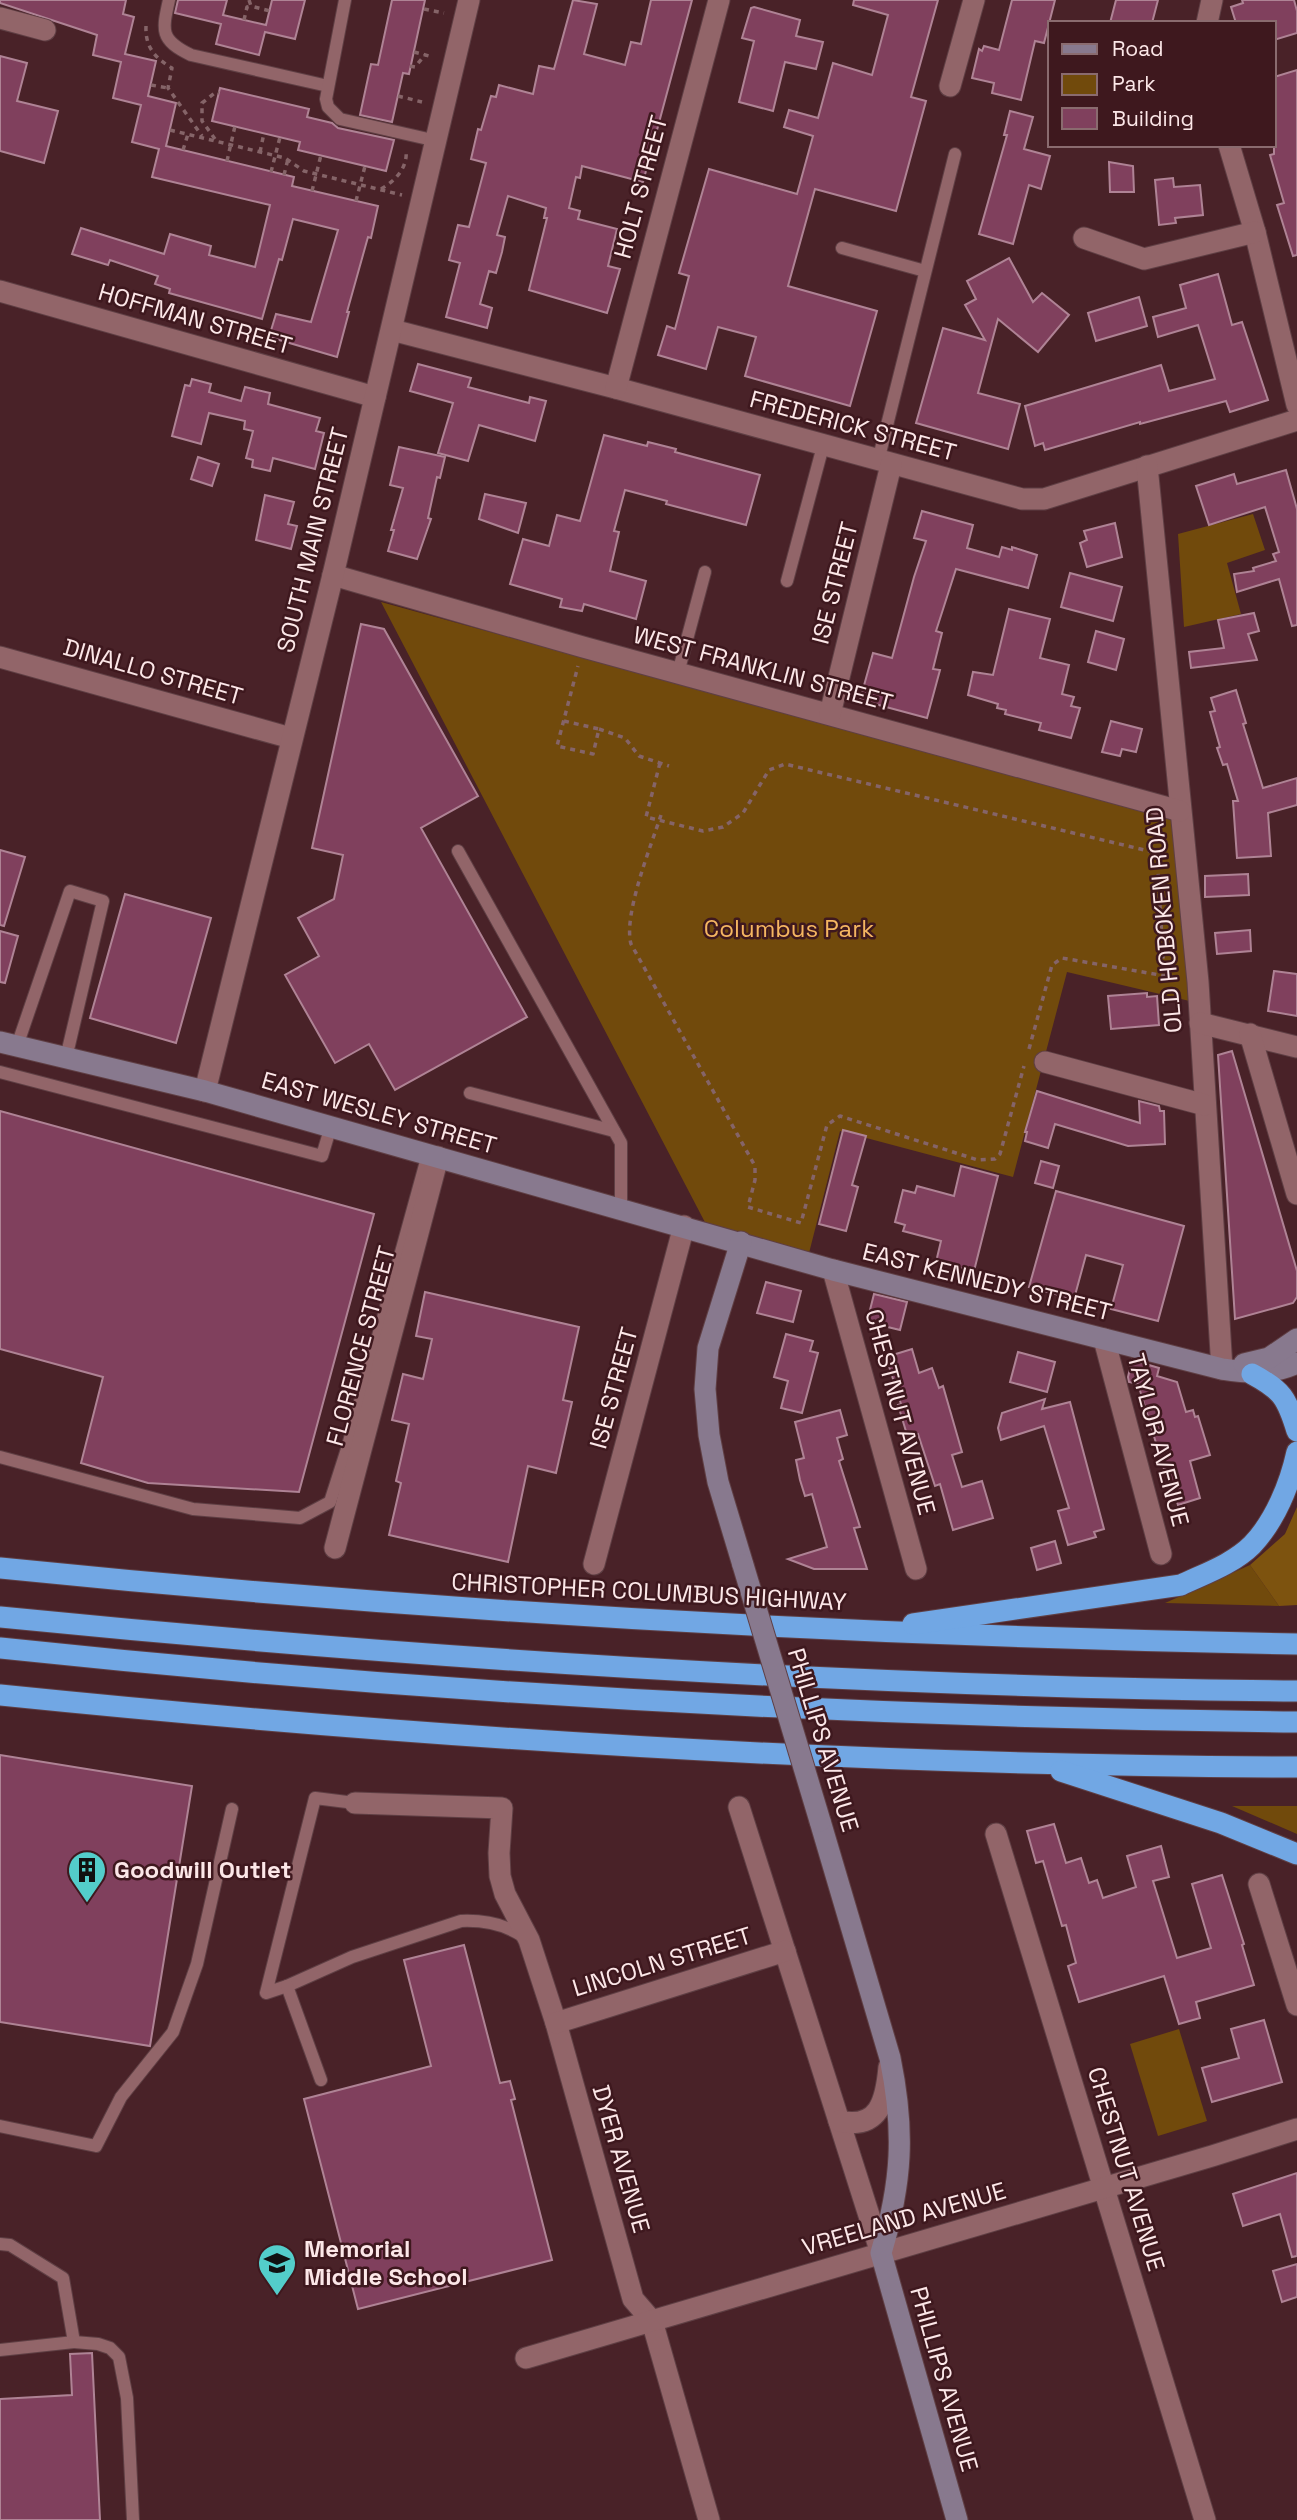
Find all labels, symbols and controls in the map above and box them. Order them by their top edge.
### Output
legend [1048,21,1276,147]
text: Road [1112,35,1164,62]
text: Park [1112,70,1156,97]
text: Building [1112,105,1194,132]
street label: HOLT STREET [607,112,674,262]
street label: HOFFMAN STREET [95,276,296,361]
street label: FREDERICK STREET [746,383,960,468]
street label: SOUTH MAIN STREET [270,424,355,656]
street label: ISE STREET [804,519,865,647]
street label: WEST FRANKLIN STREET [630,619,896,718]
street label: DINALLO STREET [60,631,246,712]
street label: OLD HOBOKEN ROAD [1138,806,1189,1034]
park label: Columbus Park [704,913,874,944]
street label: EAST WESLEY STREET [258,1064,500,1161]
street label: EAST KENNEDY STREET [859,1236,1115,1328]
street label: FLORENCE STREET [319,1243,402,1449]
street label: CHESTNUT AVENUE [858,1306,943,1518]
street label: ISE STREET [582,1324,645,1452]
street label: TAYLOR AVENUE [1121,1350,1196,1530]
street label: CHRISTOPHER COLUMBUS HIGHWAY [451,1566,848,1617]
street label: PHILLIPS AVENUE [781,1644,866,1836]
building icon: Goodwill Outlet [66,1849,108,1904]
place label: Goodwill Outlet [114,1854,291,1885]
street label: LINCOLN STREET [568,1920,755,2004]
street label: CHESTNUT AVENUE [1081,2063,1172,2275]
street label: DYER AVENUE [586,2082,657,2236]
street label: VREELAND AVENUE [798,2175,1009,2262]
place label: Memorial Middle School [304,2233,468,2292]
school or university icon: Memorial Middle School [256,2242,298,2297]
street label: PHILLIPS AVENUE [903,2283,986,2475]

